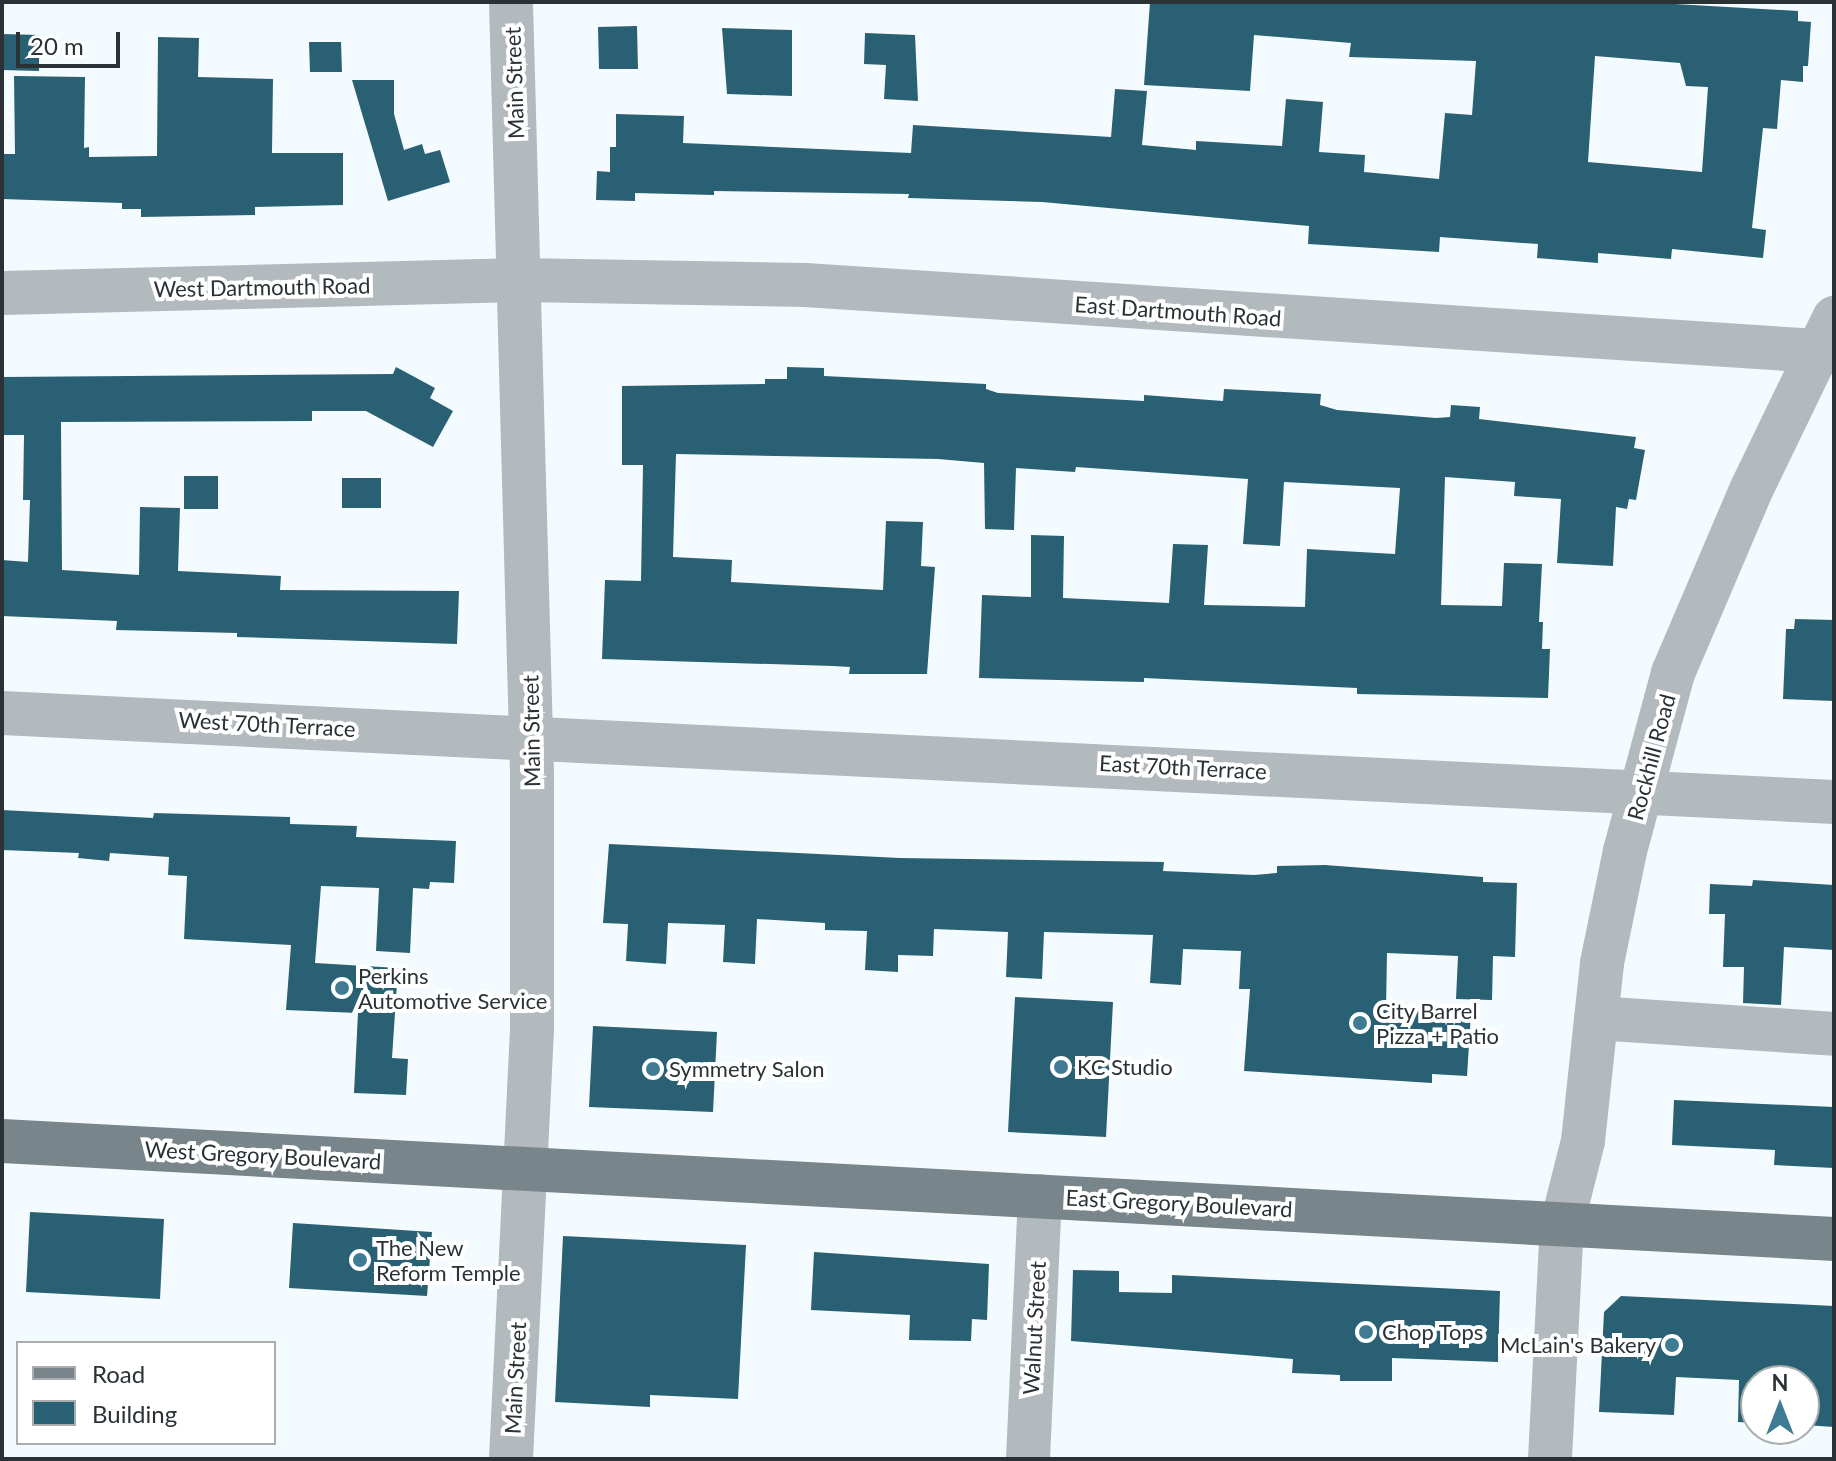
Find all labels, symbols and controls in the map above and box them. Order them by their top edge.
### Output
scale bar [20,16,124,66]
street label: Main Street [499,27,529,139]
text: 20 m [30,31,84,60]
street label: West Dartmouth Road [153,272,371,302]
street label: East Dartmouth Road [1074,291,1282,331]
street label: Main Street [517,675,545,787]
street label: Rockhill Road [1621,691,1681,823]
street label: West 70th Terrace [177,706,357,742]
street label: East 70th Terrace [1098,749,1268,785]
place label: Perkins Automotive Service [358,962,547,1014]
marker: Perkins Automotive Service [333,979,351,997]
place label: City Barrel Pizza + Patio [1376,997,1499,1048]
marker: City Barrel Pizza + Patio [1351,1014,1369,1032]
place label: KC Studio [1077,1054,1173,1080]
place label: Symmetry Salon [669,1056,825,1082]
marker: KC Studio [1052,1058,1070,1076]
marker: Symmetry Salon [644,1060,662,1078]
street label: West Gregory Boulevard [144,1136,382,1174]
street label: East Gregory Boulevard [1065,1184,1293,1222]
place label: The New Reform Temple [376,1234,521,1286]
marker: The New Reform Temple [351,1251,369,1269]
street label: Walnut Street [1017,1261,1051,1395]
place label: Chop Tops [1382,1319,1484,1345]
street label: Main Street [499,1321,531,1435]
marker: Chop Tops [1357,1323,1375,1341]
place label: McLain's Bakery [1500,1332,1656,1358]
marker: McLain's Bakery [1663,1336,1681,1354]
legend [16,1341,276,1445]
text: Road [92,1359,145,1388]
north arrow [1740,1365,1820,1445]
text: N [1772,1369,1788,1396]
text: Building [92,1399,177,1428]

